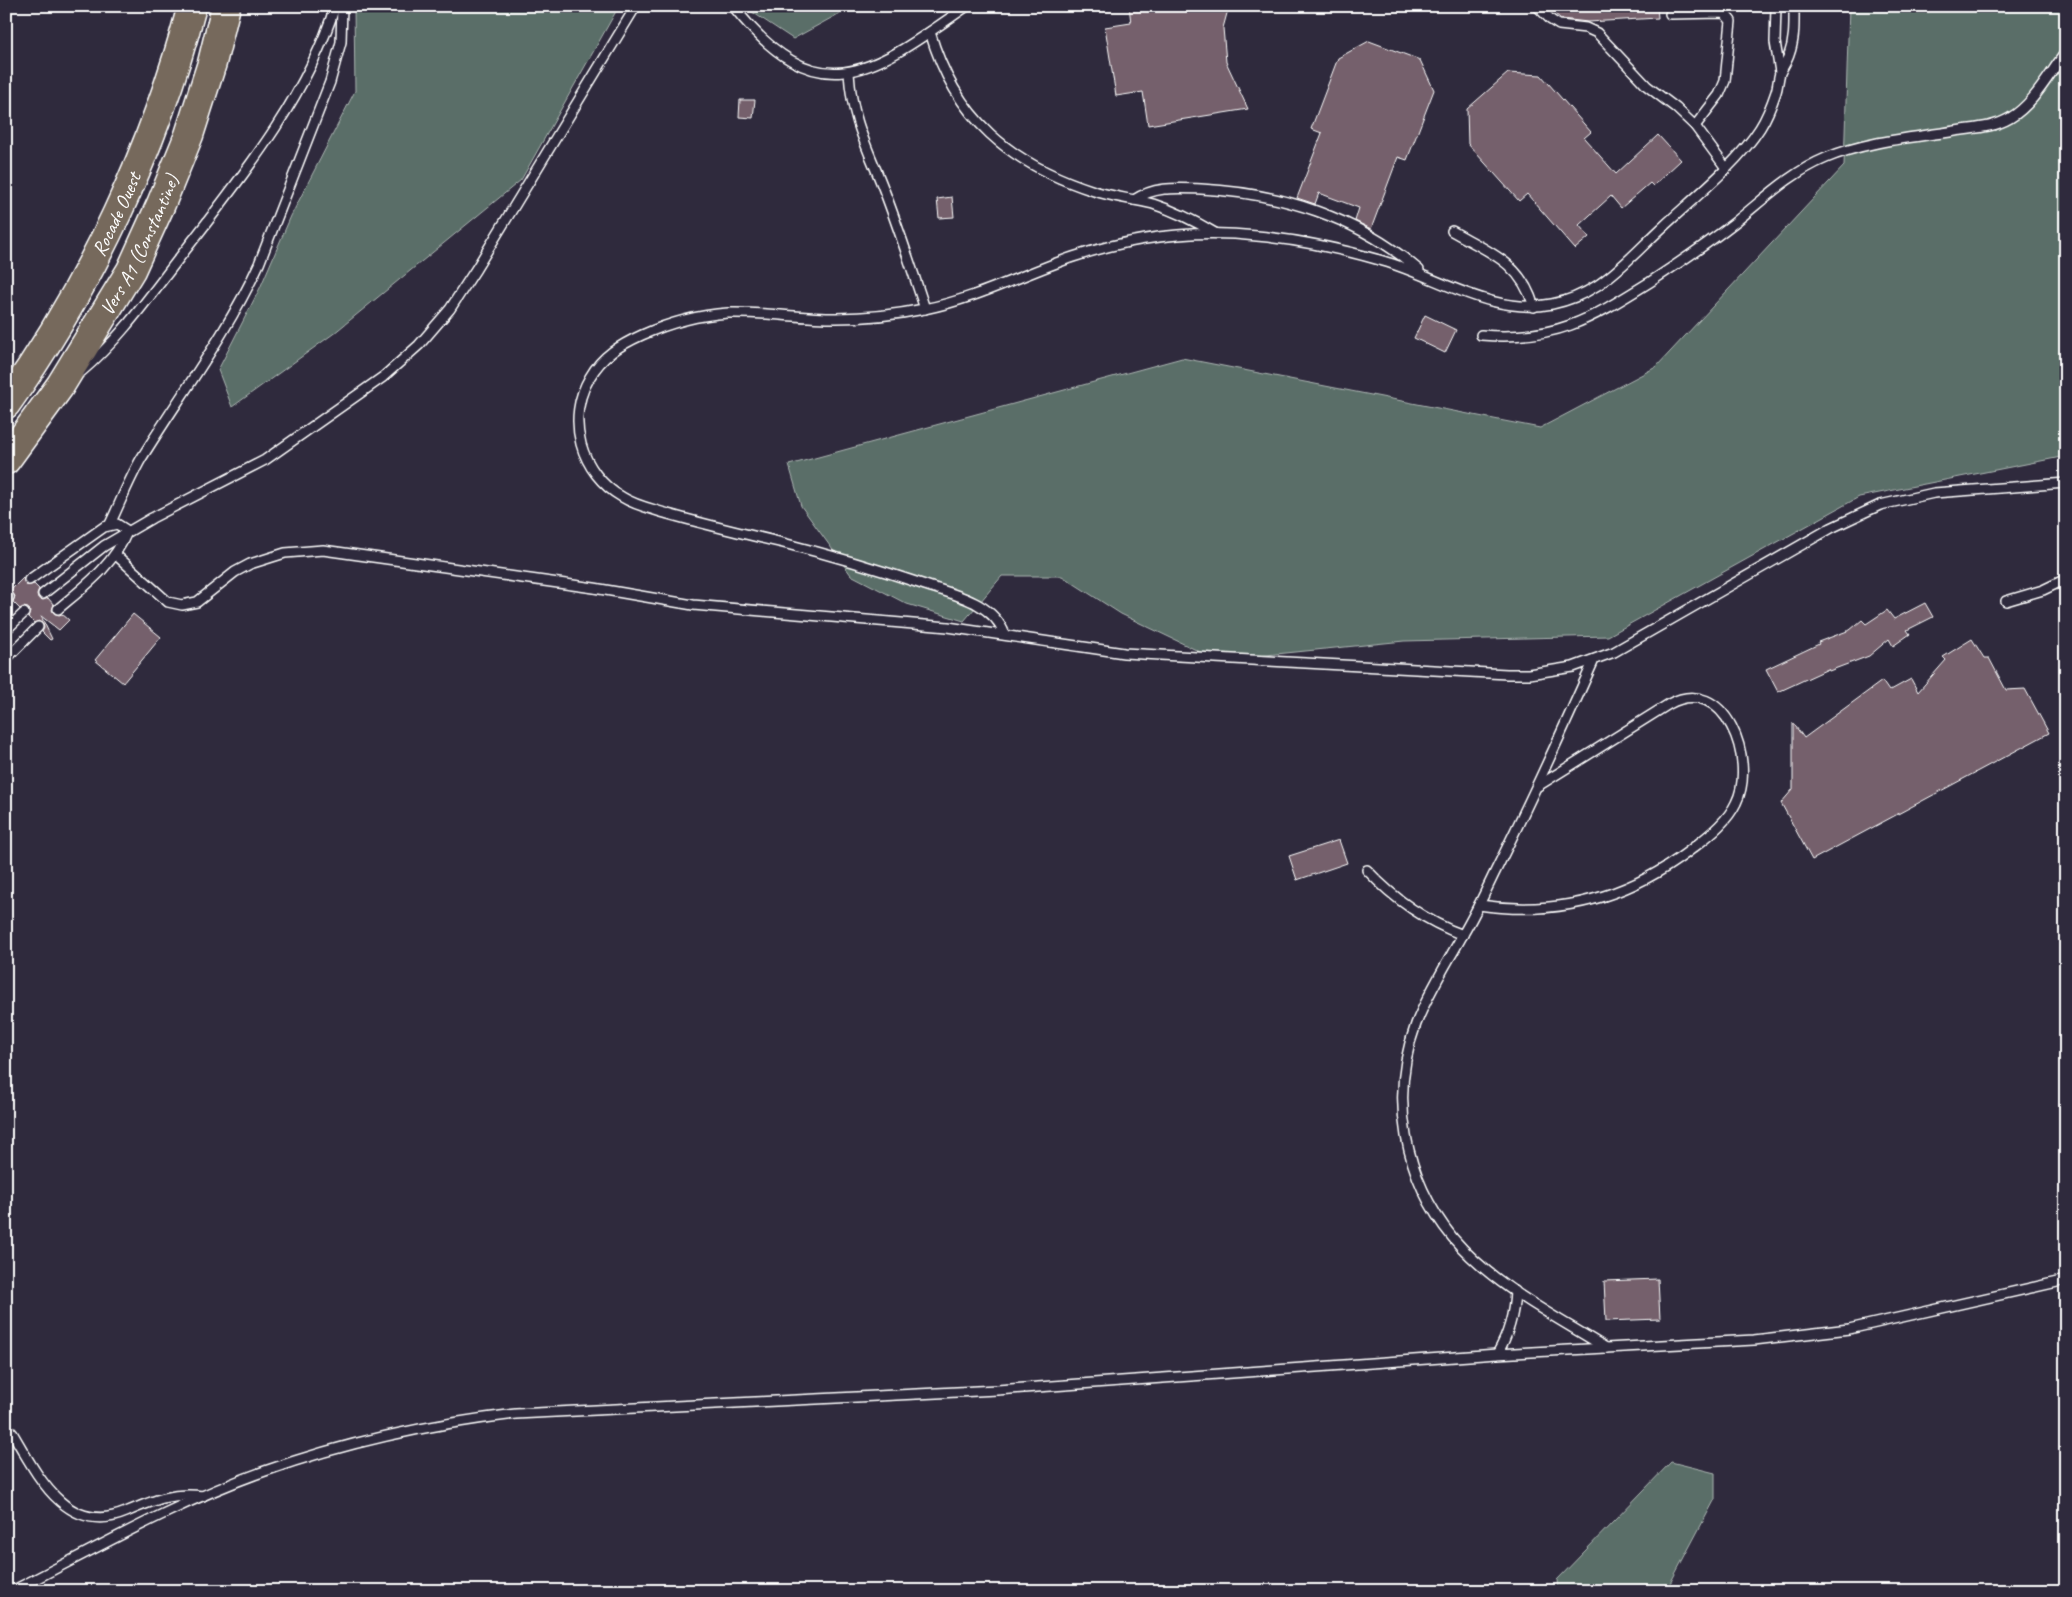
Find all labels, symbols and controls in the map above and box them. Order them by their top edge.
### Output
street label: Rocade Ouest [86,166,148,260]
street label: Vers A1 (Constantine) [94,170,185,320]

